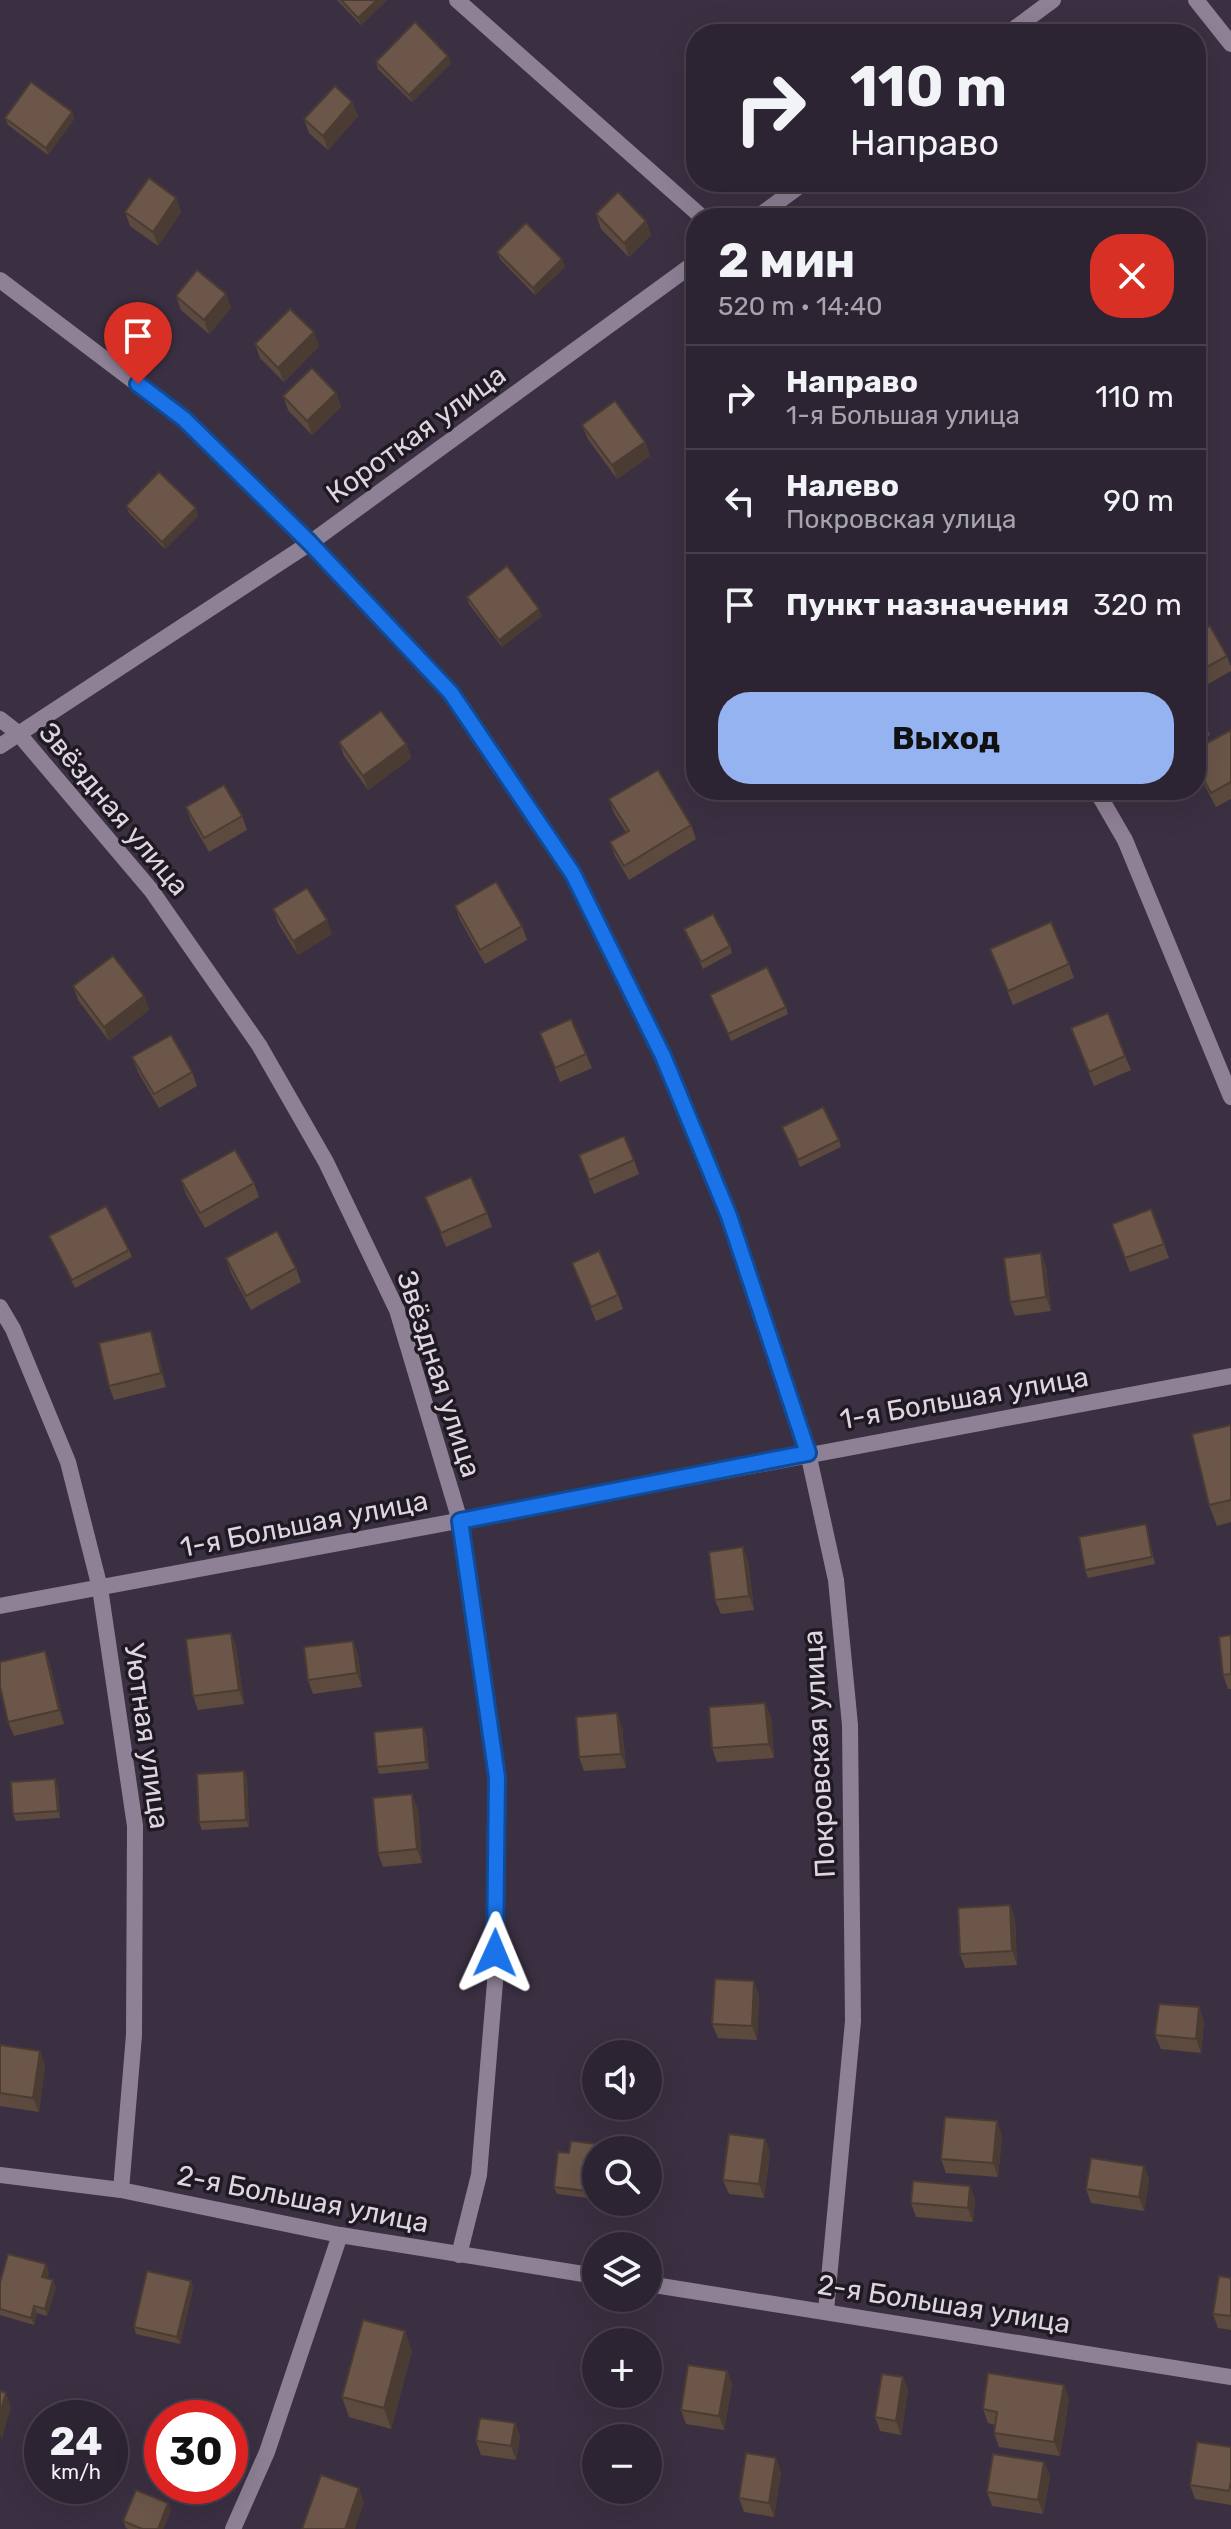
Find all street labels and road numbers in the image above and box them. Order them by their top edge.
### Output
street label: Короткая улица [320,358,512,510]
street label: Звёздная улица [32,716,196,902]
street label: Звёздная улица [390,1267,488,1481]
street label: 1-я Большая улица [837,1360,1091,1436]
street label: 1-я Большая улица [177,1484,431,1564]
street label: Покровская улица [796,1629,842,1879]
street label: Уютная улица [118,1641,176,1831]
street label: 2-я Большая улица [174,2158,432,2240]
street label: 2-я Большая улица [815,2268,1073,2340]

